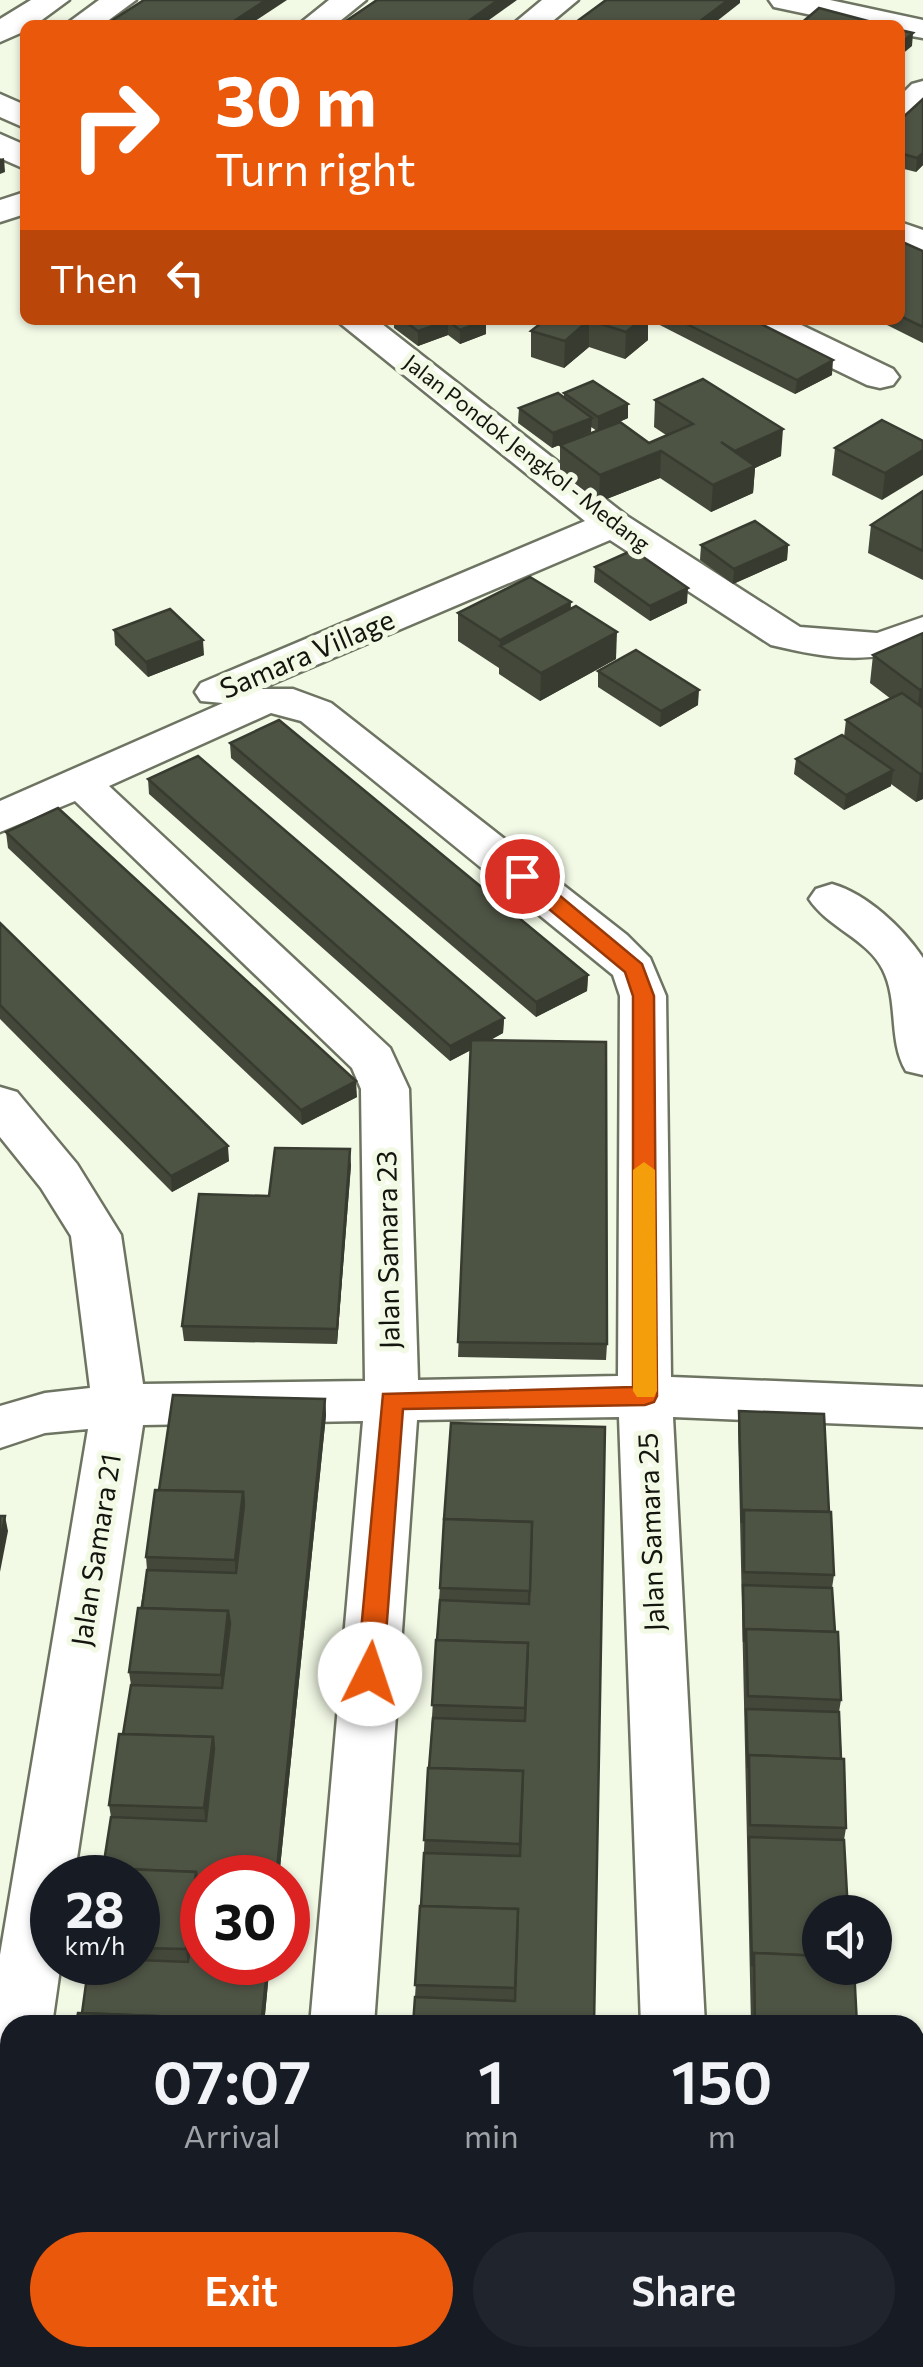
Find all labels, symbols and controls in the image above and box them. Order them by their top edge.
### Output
text: 30 m [215,55,377,140]
icon: right [50,60,180,190]
text: Turn right [215,140,416,195]
icon: left [158,250,213,305]
text: Then [50,254,138,301]
street label: Jalan Pondok Jengkol - Medang [399,348,656,557]
street label: Samara Village [214,601,399,705]
pin [480,834,565,919]
icon: arrive [495,849,550,904]
street label: Jalan Samara 23 [368,1150,406,1350]
street label: Jalan Samara 25 [630,1432,670,1632]
street label: Jalan Samara 21 [63,1451,127,1649]
position arrow [318,1622,422,1726]
speed limit sign: 30 [180,1855,310,1985]
text: 28 [65,1877,125,1938]
map controls [802,1895,892,1985]
button: sound [802,1895,892,1985]
text: km/h [65,1930,125,1960]
text: 07:07 [153,2043,311,2116]
text: 1 [478,2043,505,2116]
text: 150 [671,2043,772,2116]
text: Arrival [184,2115,280,2155]
text: min [464,2115,519,2155]
text: m [708,2115,736,2155]
button: Exit [30,2232,453,2347]
button: Share [473,2232,895,2347]

